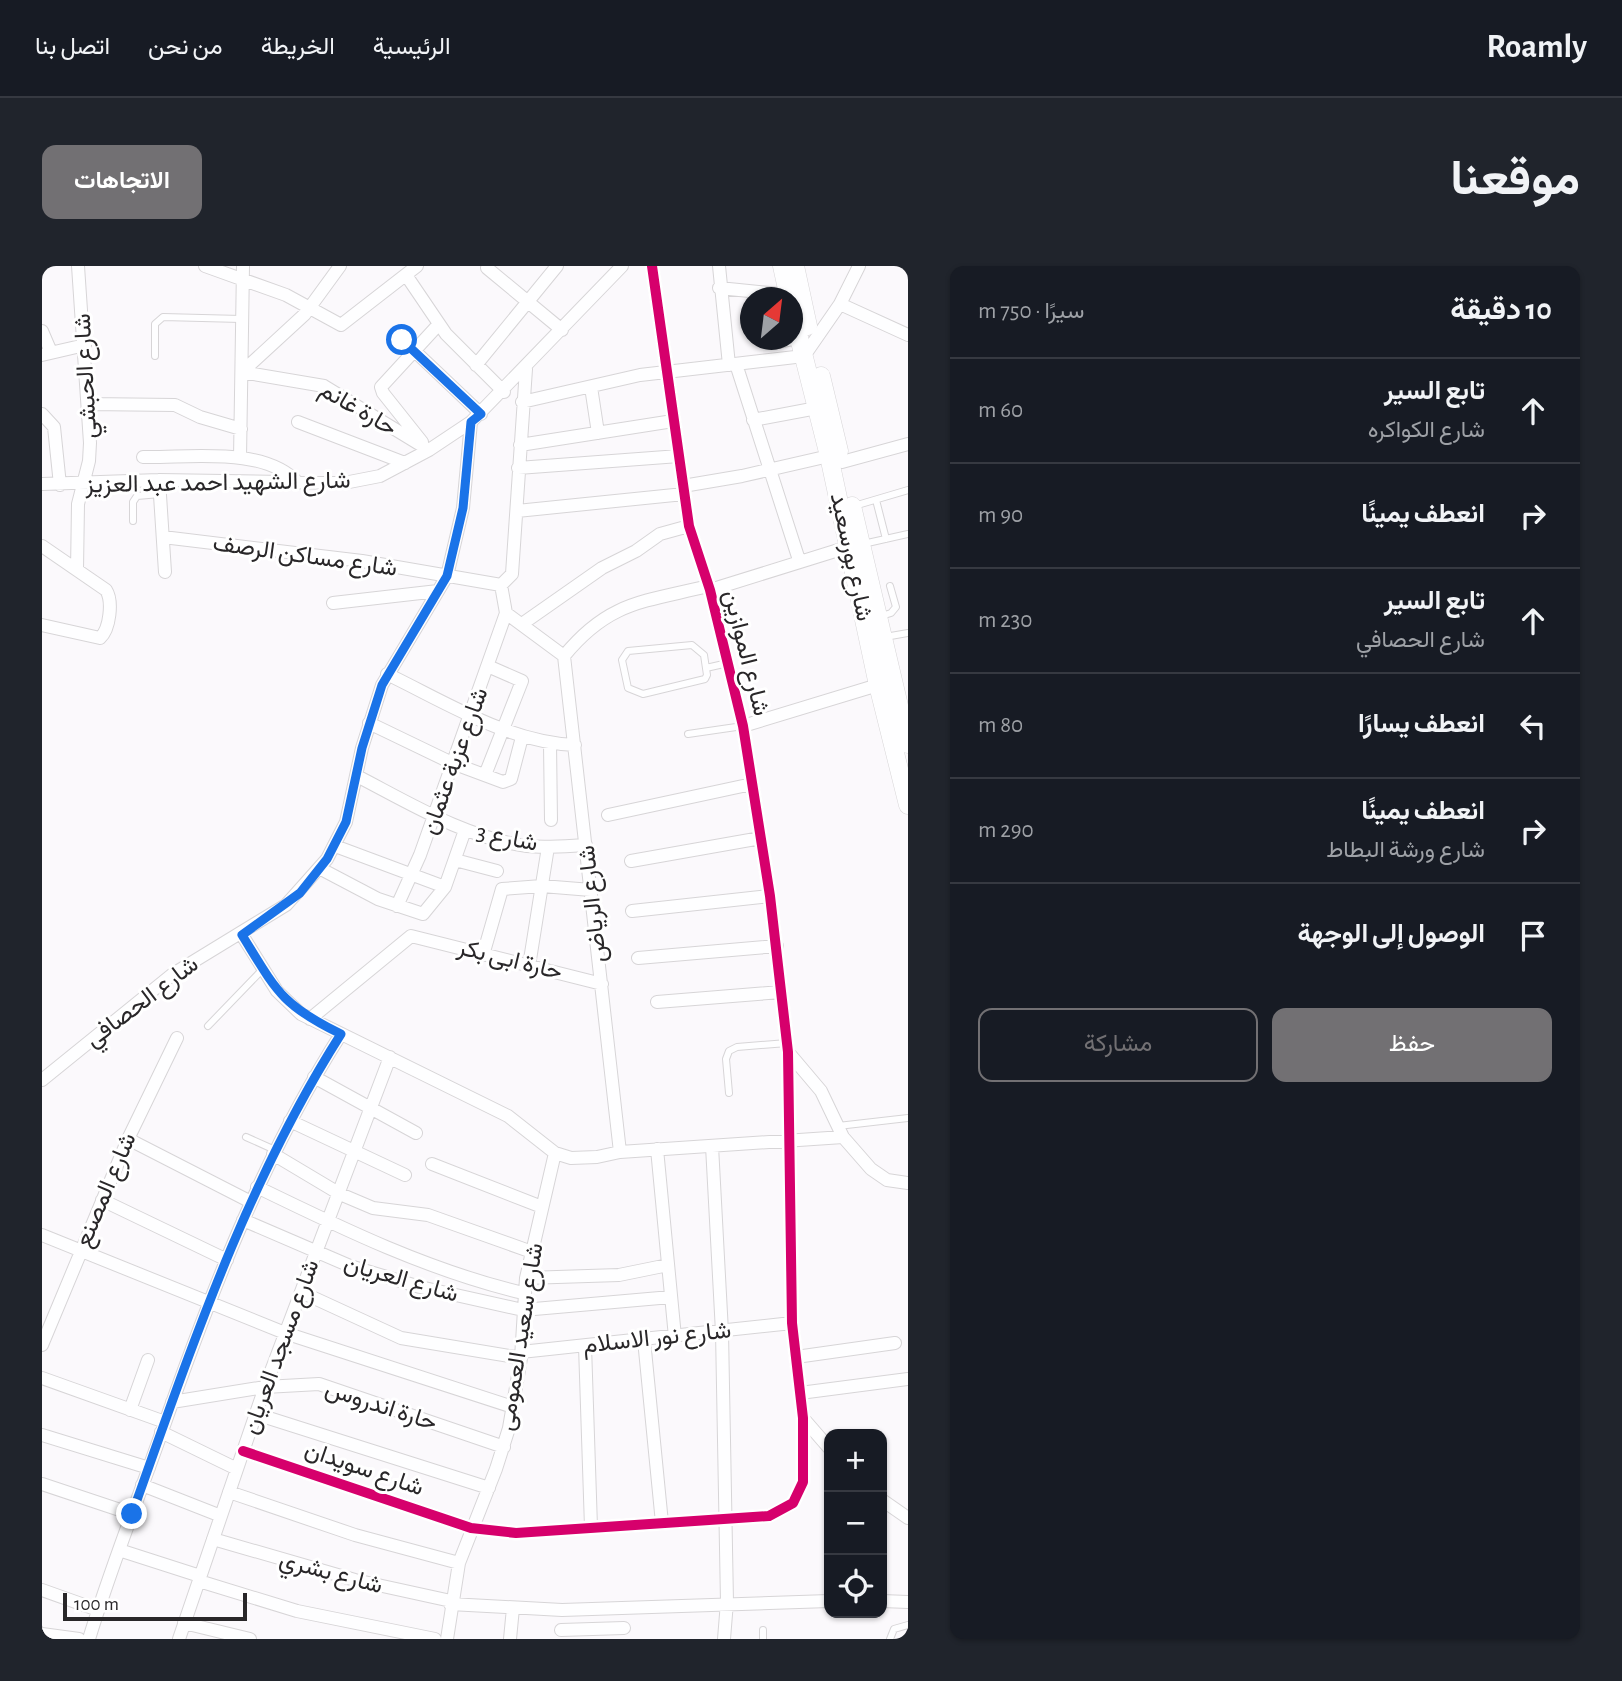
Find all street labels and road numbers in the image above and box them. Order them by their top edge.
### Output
street label: شارع الحبشي [71,313,107,439]
street label: حارة غانم [314,377,401,443]
street label: شارع الشهيد احمد عبد العزيز [84,469,351,500]
street label: شارع بورسعيد [823,491,876,624]
street label: شارع مساكن الرصف [211,531,399,584]
street label: شارع الموازين [716,588,773,719]
street label: شارع عزبة عثمان [417,684,495,839]
street label: شارع 3 [474,820,540,859]
street label: شارع الرياض [575,844,614,964]
street label: حارة ابى بكر [454,935,565,987]
street label: شارع الحصافي [81,952,207,1057]
street label: شارع المصنع [71,1129,144,1252]
street label: شارع سعيد العمومى [494,1241,551,1433]
street label: شارع العريان [340,1251,461,1310]
street label: شارع مسجد العريان [238,1257,327,1439]
street label: شارع نور الاسلام [582,1318,733,1361]
street label: حارة اندروس [322,1377,440,1437]
street label: شارع سويدان [301,1437,426,1503]
street label: شارع بشري [275,1548,385,1604]

